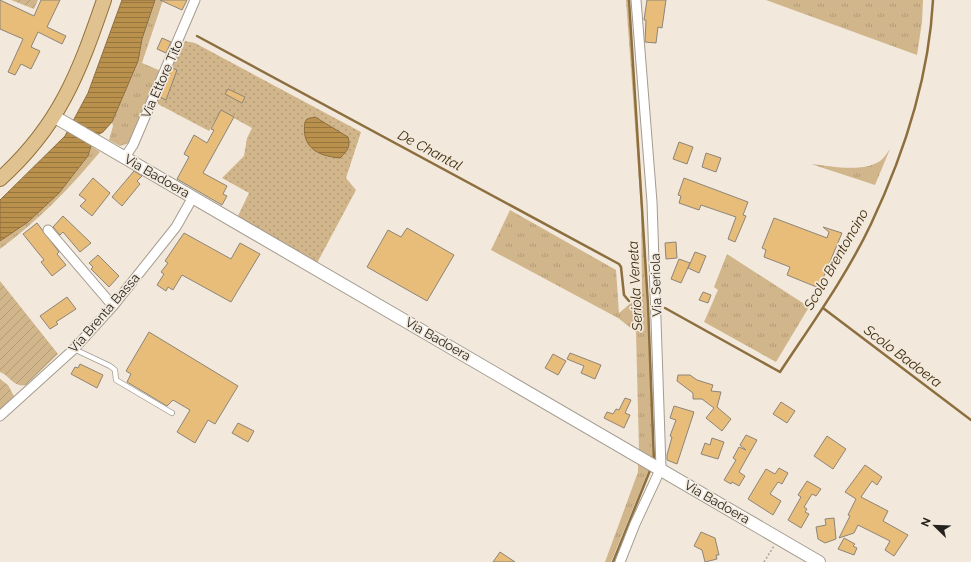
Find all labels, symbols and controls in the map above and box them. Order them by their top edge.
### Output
street label: Via Ettore Tito [138,37,186,120]
water label: De Chantal [395,126,465,174]
street label: Via Badoera [122,151,192,201]
water label: Scolo Brentoncino [800,206,871,313]
water label: Seriola Veneta [625,241,645,332]
street label: Via Seriola [647,253,665,317]
street label: Via Brenta Bassa [65,270,143,356]
street label: Via Badoera [403,314,473,364]
water label: Scolo Badoera [860,321,945,390]
street label: Via Badoera [682,477,752,527]
north arrow [915,506,955,546]
text: N [919,516,934,529]

